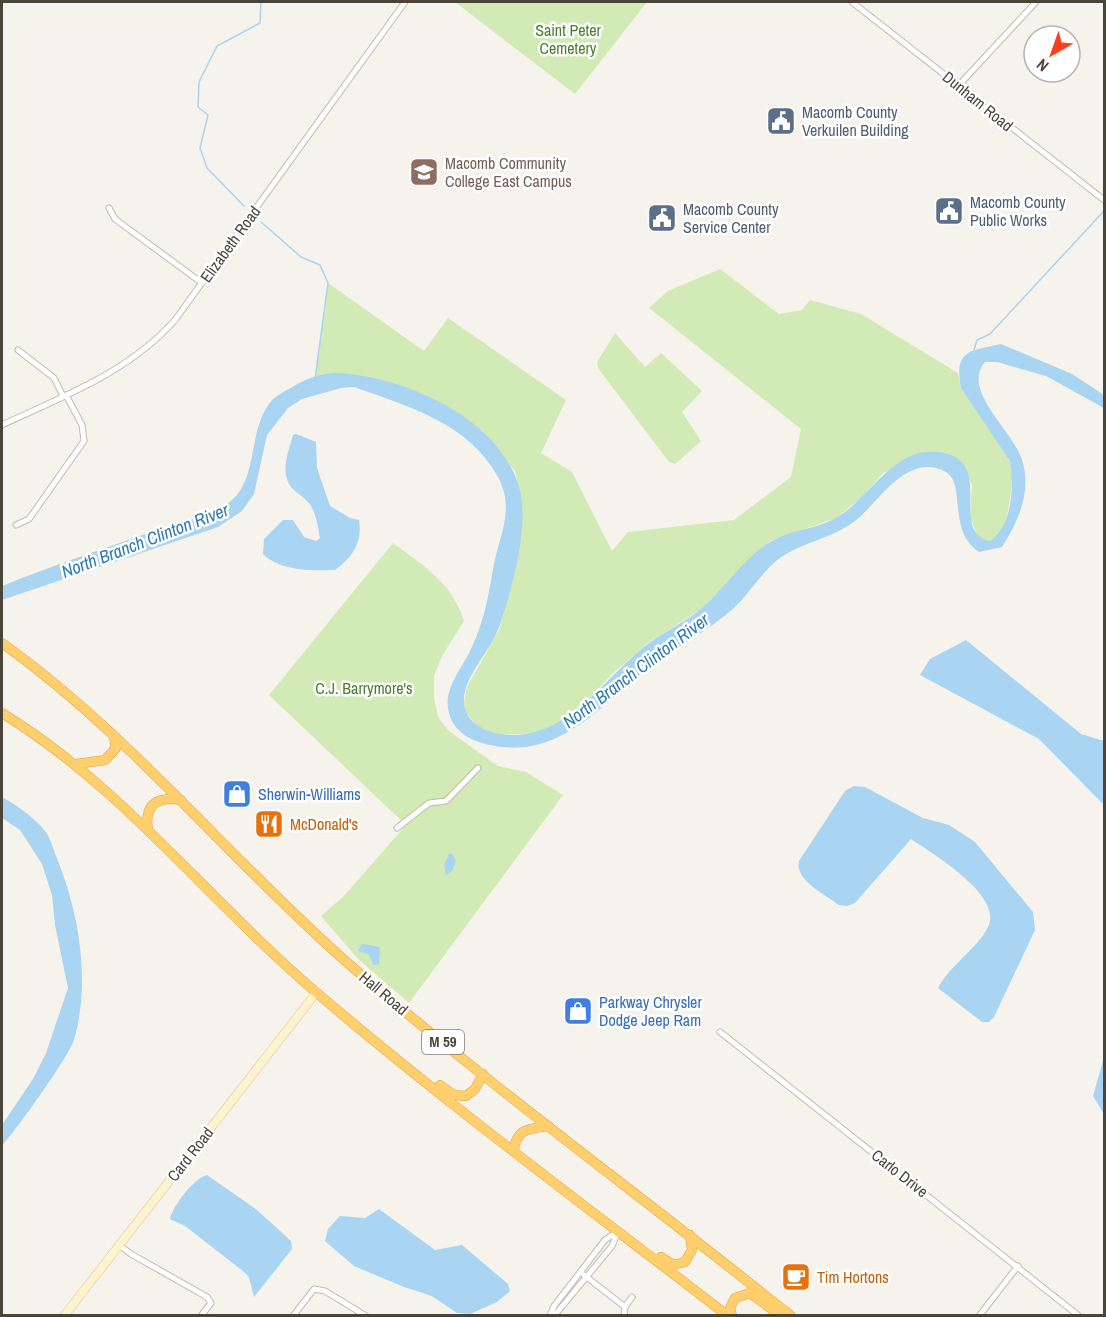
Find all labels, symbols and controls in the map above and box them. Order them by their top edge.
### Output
park label: Saint Peter Cemetery [535,19,601,59]
north arrow [1022,24,1082,84]
text: N [1032,54,1053,77]
street label: Dunham Road [938,66,1018,136]
place label: Macomb County Verkuilen Building [802,101,909,141]
public building icon: Macomb County Verkuilen Building [765,105,797,137]
place label: Macomb Community College East Campus [445,152,572,192]
school or university icon: Macomb Community College East Campus [408,156,440,188]
place label: Macomb County Public Works [970,191,1066,231]
public building icon: Macomb County Public Works [933,195,965,227]
place label: Macomb County Service Center [683,198,779,238]
street label: Elizabeth Road [195,201,265,287]
public building icon: Macomb County Service Center [646,202,678,234]
water label: North Branch Clinton River [58,497,233,584]
water label: North Branch Clinton River [557,607,715,734]
park label: C.J. Barrymore's [315,677,413,699]
shop icon: Sherwin-Williams [221,778,253,810]
place label: Sherwin-Williams [258,783,361,805]
restaurant icon: McDonald's [253,808,285,840]
place label: McDonald's [290,813,358,835]
street label: Hall Road [355,966,413,1020]
place label: Parkway Chrysler Dodge Jeep Ram [599,991,702,1031]
shop icon: Parkway Chrysler Dodge Jeep Ram [562,995,594,1027]
road number: M 59 [422,1030,464,1054]
street label: Card Road [162,1122,218,1186]
street label: Carlo Drive [867,1144,933,1202]
cafe icon: Tim Hortons [780,1261,812,1293]
place label: Tim Hortons [817,1266,889,1288]

